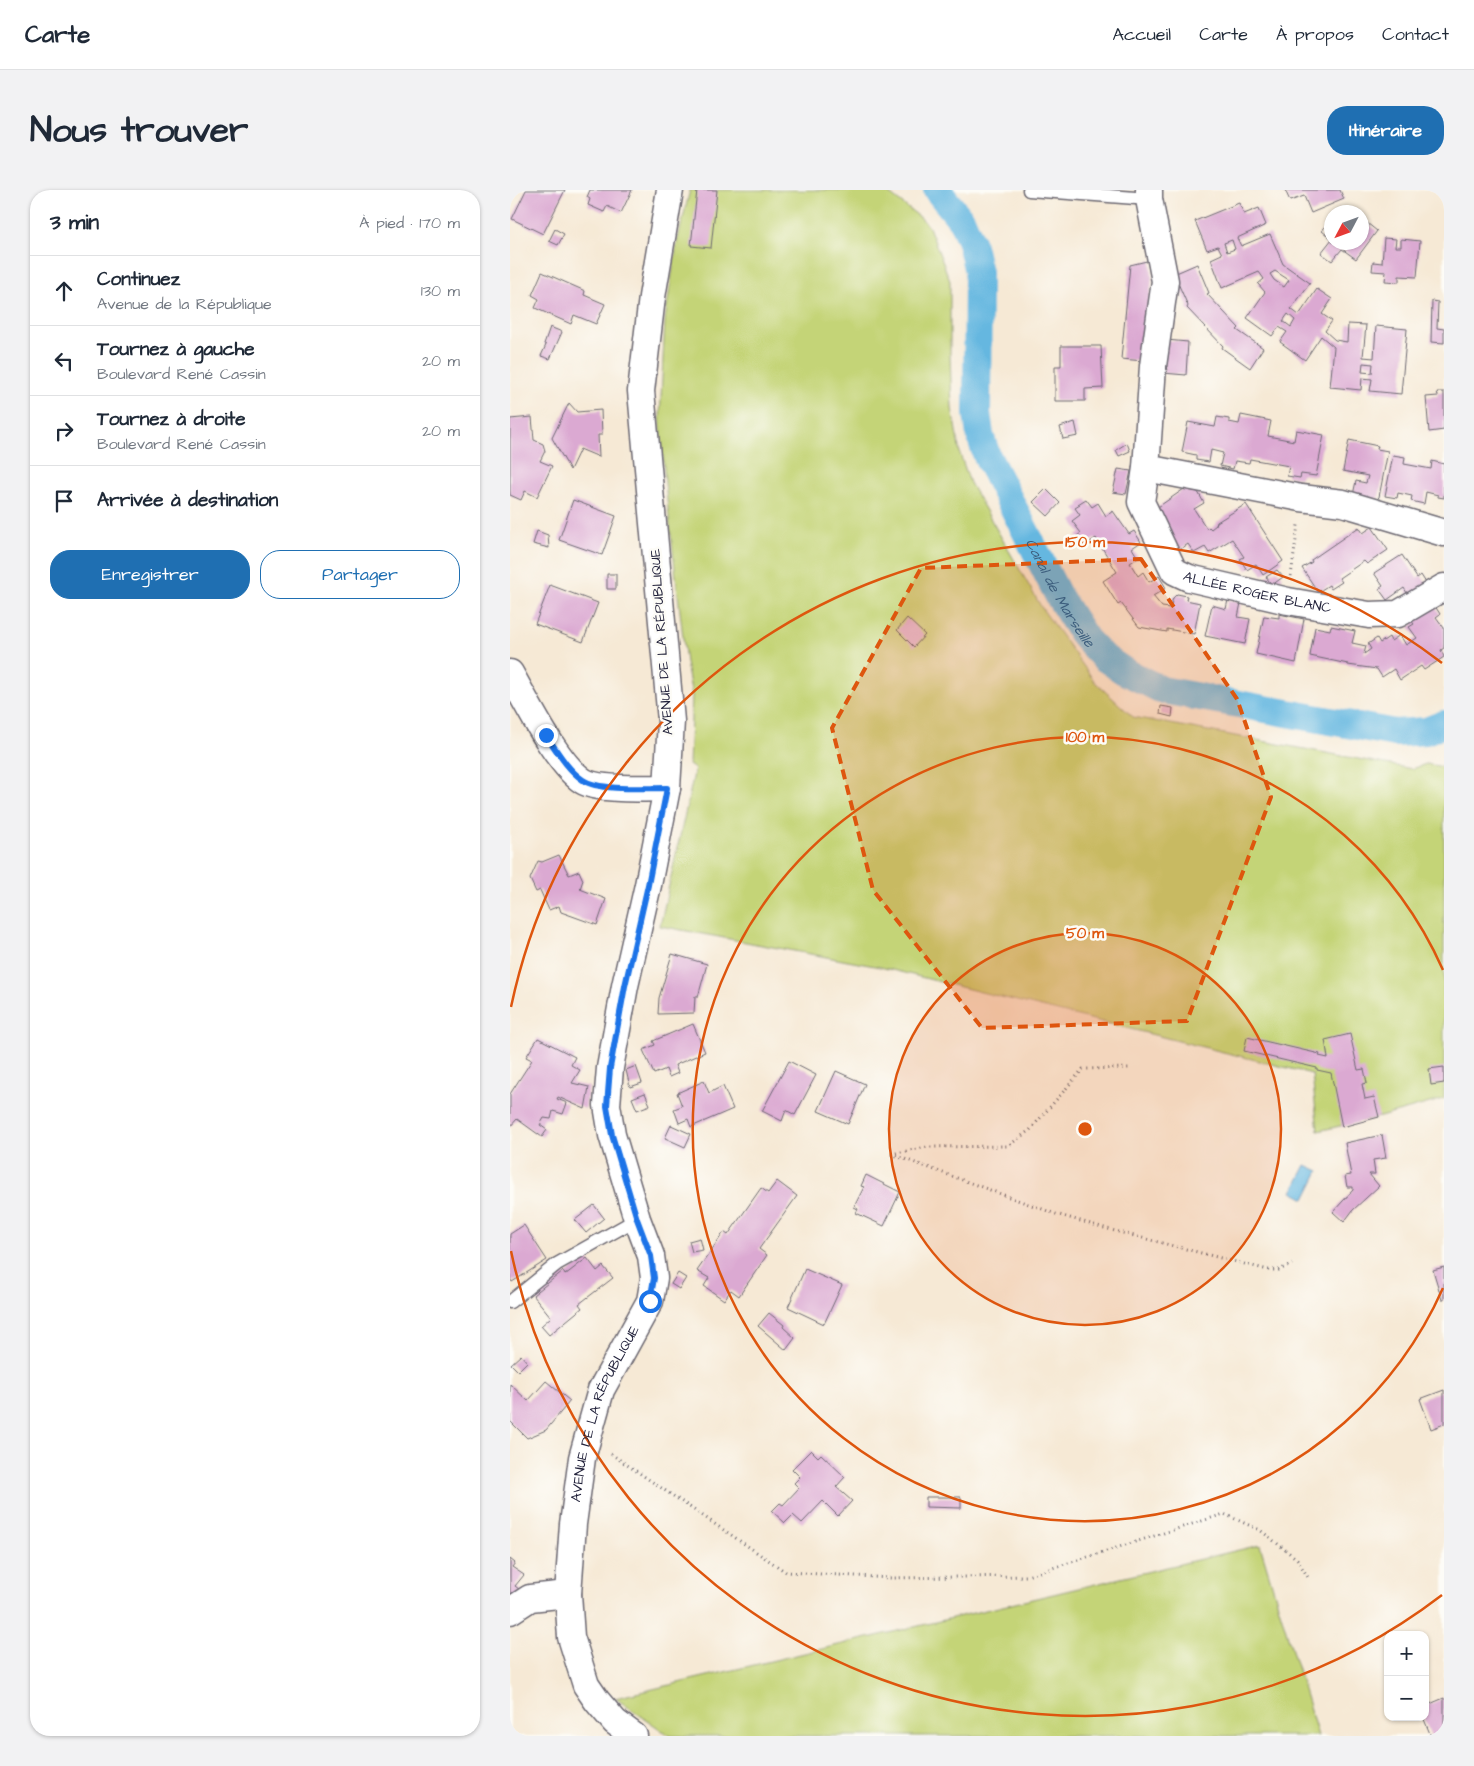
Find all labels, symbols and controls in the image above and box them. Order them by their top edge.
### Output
text: Carte [25,18,90,52]
text: Accueil [1112,22,1171,47]
text: Carte [1199,22,1248,47]
text: À propos [1276,22,1354,47]
text: Contact [1382,22,1449,47]
text: Nous trouver [30,106,248,155]
button: Itinéraire [1327,106,1444,155]
north arrow [1324,205,1369,250]
text: 3 min [50,208,99,237]
text: À pied · 170 m [359,212,460,234]
text: Continuez [97,266,180,293]
icon: ahead [50,277,78,305]
text: 130 m [421,280,460,302]
text: Avenue de la République [97,293,272,315]
text: Tournez à gauche [97,336,255,363]
icon: left [50,347,78,375]
text: 20 m [422,350,460,372]
text: Boulevard René Cassin [97,363,266,385]
text: Tournez à droite [97,406,245,433]
icon: right [50,417,78,445]
text: 20 m [422,420,460,442]
text: Boulevard René Cassin [97,433,266,455]
icon: arrive [50,487,78,515]
text: Arrivée à destination [97,487,278,514]
text: 150 m [1065,532,1105,553]
water label: Canal de Marseille [1020,535,1100,653]
street label: AVENUE DE LA RÉPUBLIQUE [645,547,678,736]
button: Enregistrer [50,550,250,599]
button: Partager [260,550,460,599]
street label: ALLÉE ROGER BLANC [1180,567,1333,618]
route end [535,724,558,747]
text: 100 m [1066,727,1105,748]
text: 50 m [1066,923,1104,944]
centre of rings [1076,1120,1094,1138]
route start [639,1290,662,1313]
street label: AVENUE DE LA RÉPUBLIQUE [566,1321,645,1503]
map controls [1384,1631,1429,1721]
button: + [1384,1631,1429,1676]
button: − [1384,1676,1429,1721]

